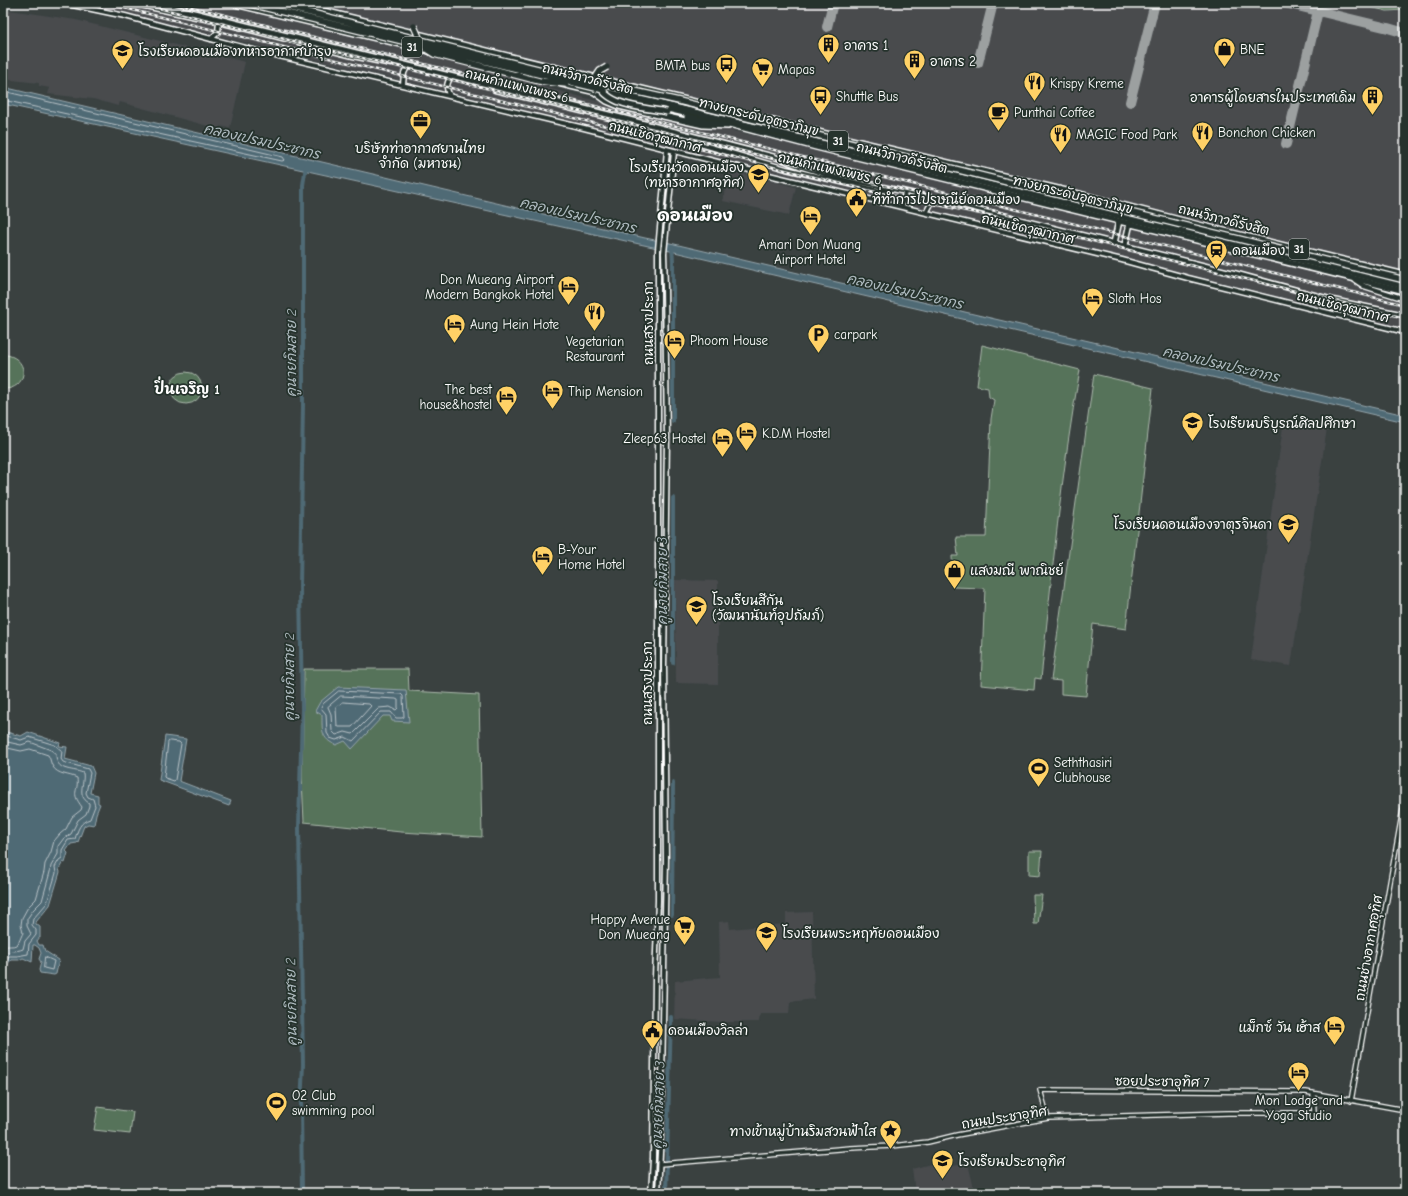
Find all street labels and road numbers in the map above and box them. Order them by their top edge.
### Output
road number: 31 [402,37,422,57]
street label: ถนนวิภาวดีรังสิต [541,59,635,97]
street label: ถนนกำแพงเพชร 6 [464,64,570,106]
street label: ทางยกระดับอุตราภิมุข [697,94,821,141]
street label: ถนนเชิดวุฒากาศ [607,118,704,157]
road number: 31 [828,131,848,151]
street label: ถนนวิภาวดีรังสิต [855,138,949,176]
street label: ถนนกำแพงเพชร 6 [776,148,884,188]
street label: ทางยกระดับอุตราภิมุข [1011,172,1135,219]
street label: ถนนวิภาวดีรังสิต [1177,200,1271,238]
street label: ถนนเชิดวุฒากาศ [980,211,1077,249]
road number: 31 [1289,239,1309,259]
street label: ถนนสรงประภา [641,281,656,365]
street label: ถนนเชิดวุฒากาศ [1295,288,1392,327]
street label: ถนนสรงประภา [640,641,655,725]
street label: ถนนช่างอากาศอุทิศ [1351,893,1387,1002]
street label: ซอยประชาอุทิศ 7 [1114,1073,1210,1092]
street label: ถนนประชาอุทิศ [960,1103,1049,1134]

